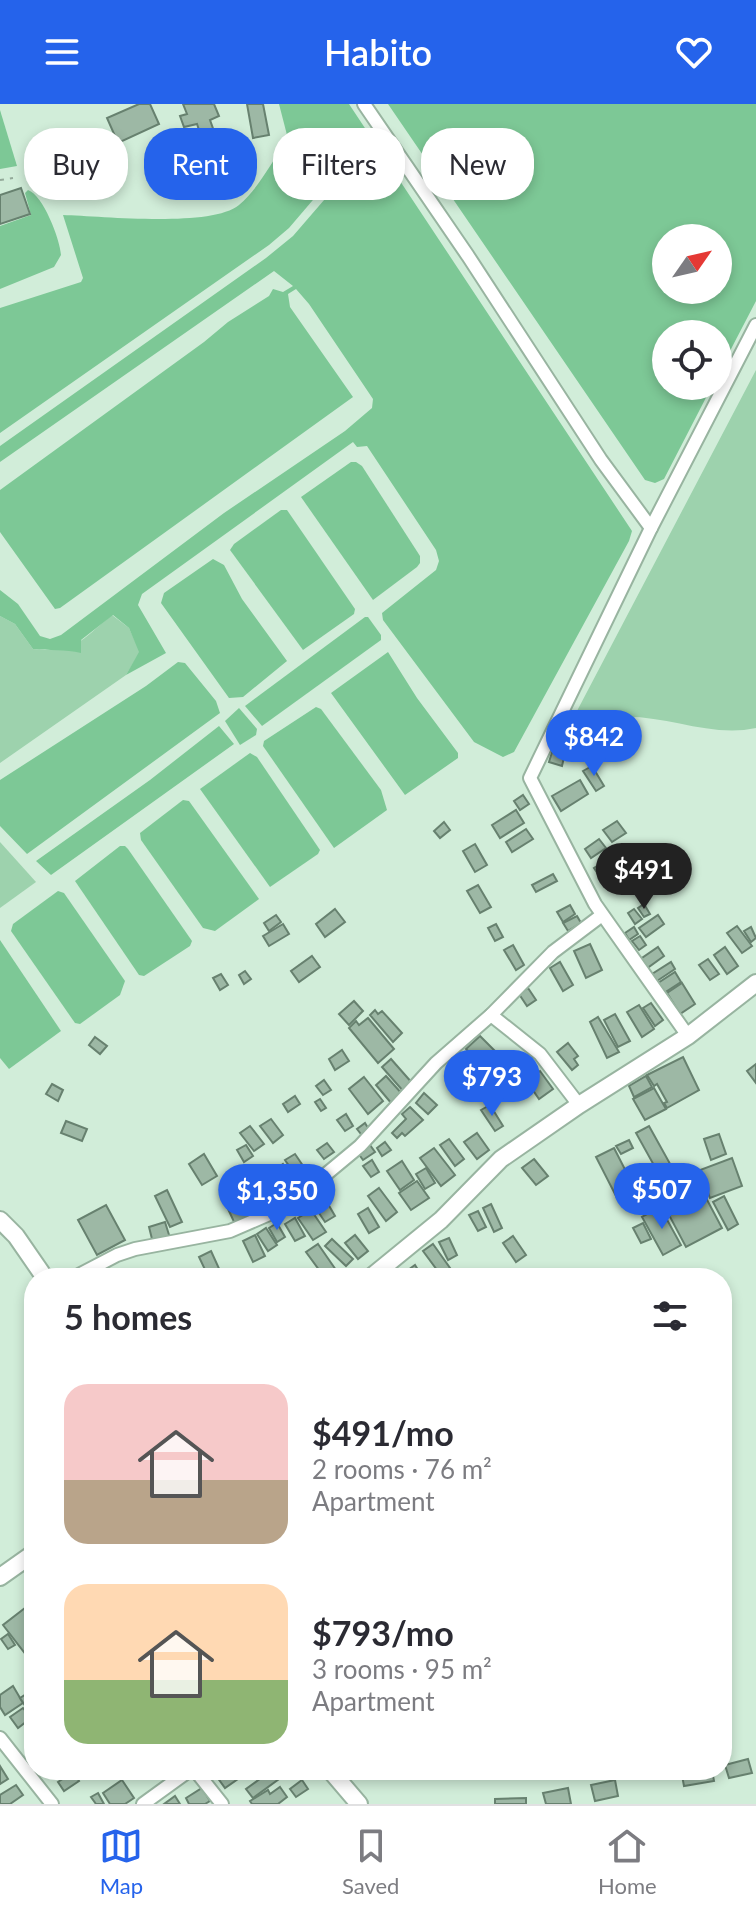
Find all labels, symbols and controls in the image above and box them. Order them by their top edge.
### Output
icon: menu [40,30,84,74]
text: Habito [324,30,432,74]
icon: heart [672,30,716,74]
chip: Buy [24,128,128,200]
chip: Rent [144,128,257,200]
chip: Filters [273,128,405,200]
chip: New [421,128,534,200]
north arrow [652,224,732,304]
map controls [652,224,732,400]
button: locate [652,320,732,400]
pin: $842 [547,710,641,778]
text: $842 [564,720,624,752]
pin: $491 [597,843,691,911]
text: $491 [614,853,674,885]
pin: $793 [445,1050,539,1118]
text: $793 [462,1060,522,1092]
pin: $507 [615,1163,709,1231]
pin: $1,350 [212,1164,342,1232]
text: $507 [632,1173,692,1205]
text: $1,350 [236,1174,318,1206]
icon: filters [648,1294,692,1338]
text: 5 homes [64,1296,192,1337]
text: $491/mo [312,1412,454,1453]
icon: home [128,1416,224,1512]
text: 2 rooms · 76 m² [312,1453,492,1485]
text: Apartment [312,1485,435,1517]
text: $793/mo [312,1612,454,1653]
icon: home [128,1616,224,1712]
text: 3 rooms · 95 m² [312,1653,492,1685]
text: Apartment [312,1685,435,1717]
tab: Map [99,1824,143,1899]
tab: Saved [342,1824,399,1899]
tab: Home [598,1824,657,1899]

